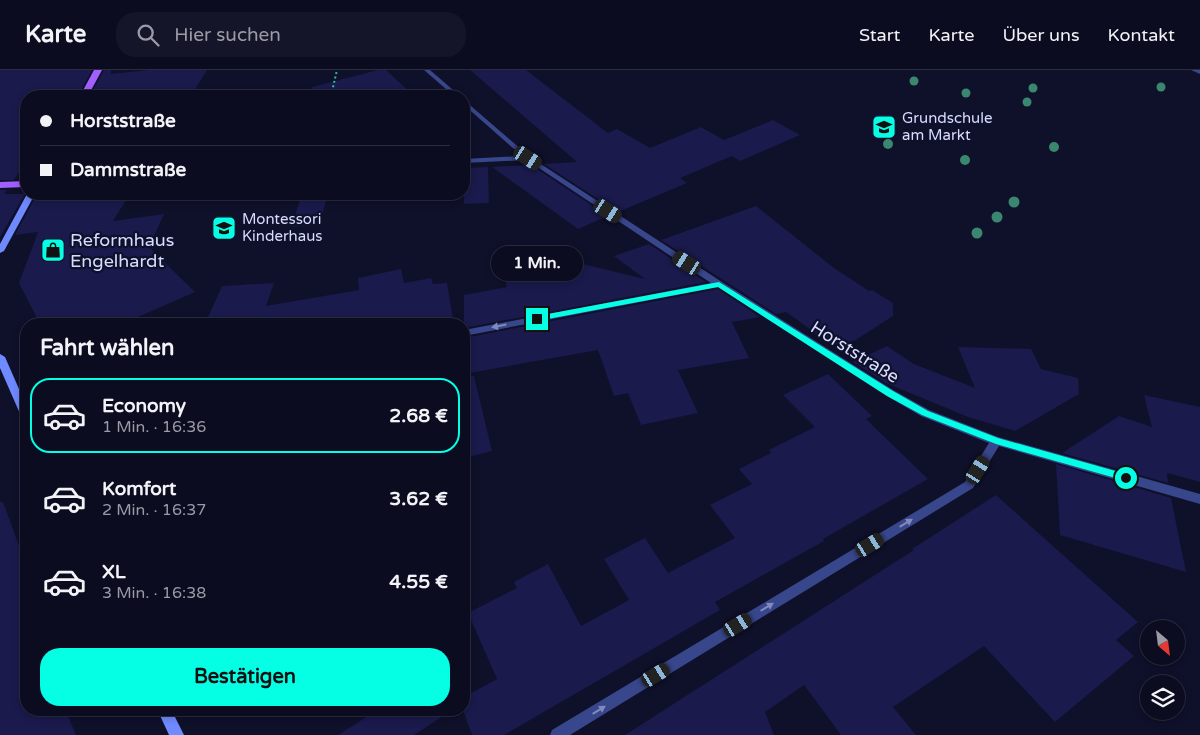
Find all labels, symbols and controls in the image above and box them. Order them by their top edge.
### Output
search box [116,12,466,57]
text: Karte [25,20,86,49]
icon: search [134,21,162,49]
text: Hier suchen [174,24,281,46]
text: Start [859,24,900,46]
text: Karte [928,24,974,46]
text: Über uns [1002,24,1080,46]
text: Kontakt [1108,24,1175,46]
place label: Grundschule am Markt [902,109,992,144]
text: Horststraße [70,110,176,132]
school or university icon: Grundschule am Markt [871,114,897,140]
car [511,144,544,172]
text: Dammstraße [70,159,186,181]
car [591,197,624,225]
place label: Montessori Kinderhaus [242,210,322,245]
school or university icon: Montessori Kinderhaus [211,215,237,241]
place label: Reformhaus Engelhardt [70,229,174,272]
shop icon: Reformhaus Engelhardt [40,237,66,263]
callout: 1 Min. [491,246,583,282]
car [670,249,703,277]
text: 1 Min. [513,253,561,273]
route end [526,308,548,330]
street label: Horststraße [807,316,903,388]
one-way arrow [491,322,507,330]
text: Fahrt wählen [40,335,174,361]
icon: car [42,393,87,438]
text: Economy [102,395,186,417]
text: 2.68 € [389,405,448,427]
text: 1 Min. · 16:36 [102,417,206,437]
car [963,453,992,487]
route start [1115,467,1137,489]
icon: car [42,476,87,521]
text: Komfort [102,478,176,500]
text: 3.62 € [389,488,448,510]
text: 2 Min. · 16:37 [102,500,206,520]
one-way arrow [900,518,913,527]
car [853,531,886,559]
icon: car [42,559,87,604]
text: XL [102,561,126,583]
text: 4.55 € [389,571,448,593]
text: 3 Min. · 16:38 [102,583,206,603]
one-way arrow [761,603,774,612]
car [721,611,754,639]
north arrow [1140,620,1185,665]
map controls [1140,620,1185,720]
button: Bestätigen [40,648,450,706]
car [639,661,672,689]
button: layers [1140,675,1185,720]
one-way arrow [592,705,605,714]

